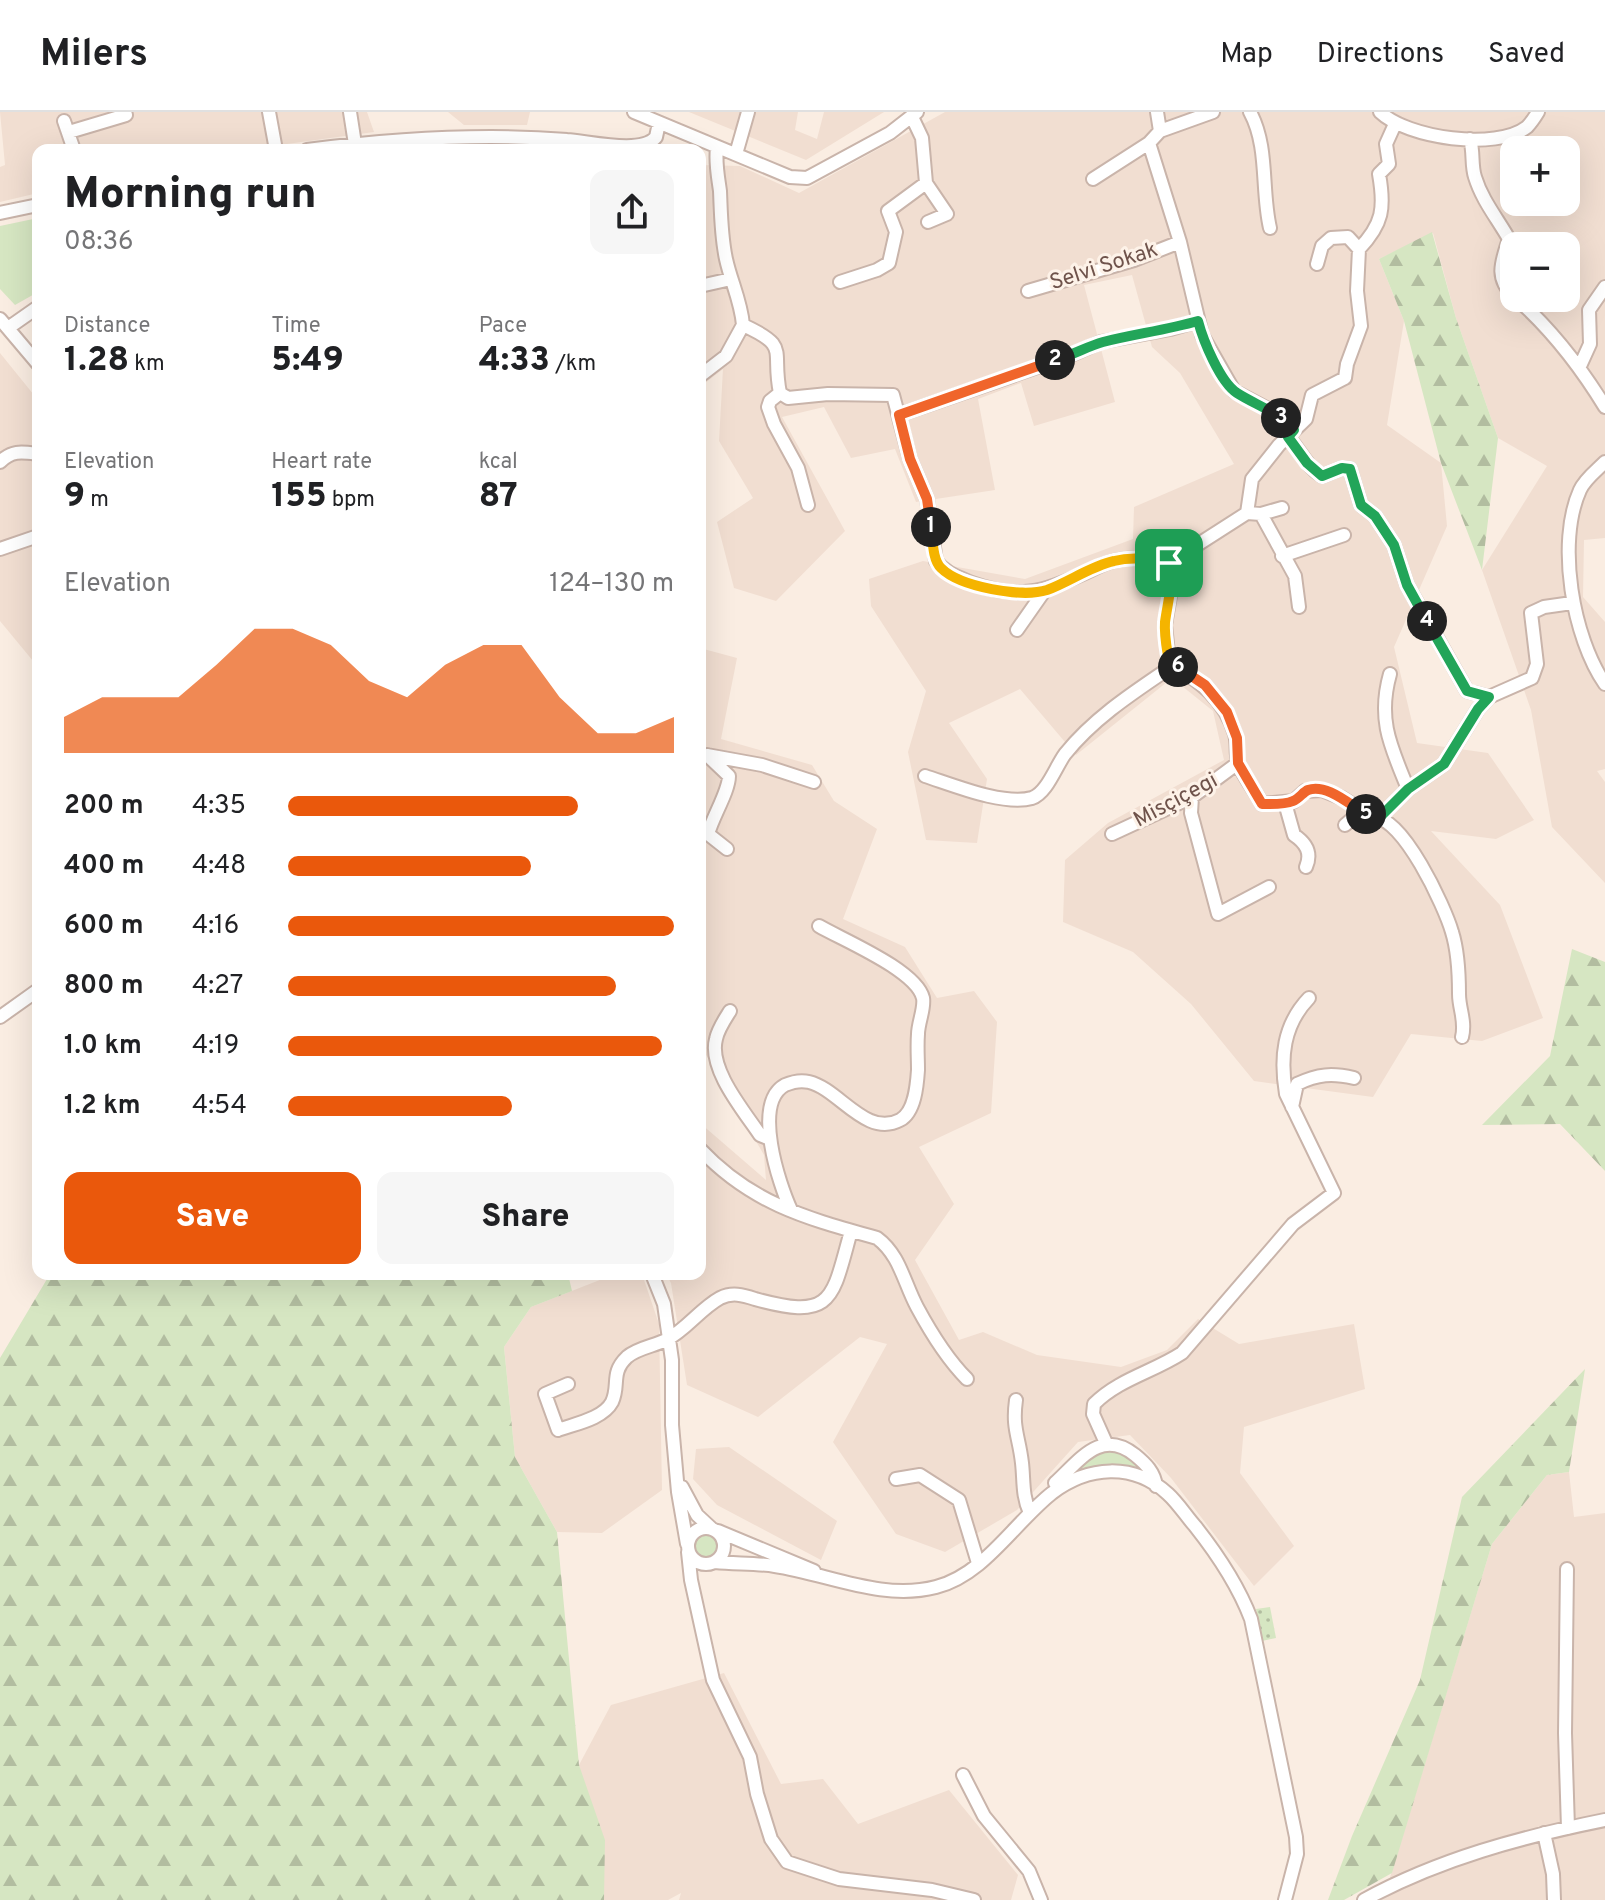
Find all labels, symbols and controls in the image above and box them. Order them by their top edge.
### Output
text: Milers [40,31,148,80]
text: Map [1220,37,1273,73]
text: Directions [1317,37,1444,73]
text: Saved [1488,37,1565,73]
map controls [1500,136,1580,312]
button: + [1500,136,1580,216]
text: Morning run [64,168,317,224]
button: share [590,170,674,254]
text: 08:36 [64,226,134,259]
button: − [1500,232,1580,312]
street label: Selvi Sokak [1047,237,1161,297]
text: Distance [64,313,150,340]
text: Time [271,313,321,340]
text: Pace [479,313,527,340]
text: 1.28 [64,340,129,383]
text: 5:49 [271,340,344,383]
text: 4:33 [479,340,550,383]
pin: 2 [1035,340,1075,380]
text: 2 [1048,346,1062,373]
text: km [129,351,165,378]
text: /km [550,351,596,378]
pin: 3 [1261,398,1301,438]
text: 3 [1274,404,1288,431]
text: Elevation [64,449,154,476]
text: Heart rate [271,449,372,476]
text: kcal [479,449,518,476]
text: 9 [64,476,85,519]
text: 155 [271,476,327,519]
text: 87 [479,476,518,519]
text: m [85,487,109,514]
text: bpm [327,487,375,514]
pin: 1 [911,507,951,547]
text: 1 [927,513,935,540]
pin [1135,529,1203,597]
icon: arrive [1147,541,1191,585]
text: Elevation [64,568,171,601]
text: 124–130 m [549,568,674,601]
pin: 4 [1407,601,1447,641]
text: 4 [1420,607,1434,634]
pin: 6 [1158,647,1198,687]
text: 6 [1171,653,1185,680]
street label: Misçiçegi [1129,768,1223,834]
text: 200 m [64,790,143,823]
text: 4:35 [192,790,246,823]
pin: 5 [1346,794,1386,834]
text: 5 [1359,800,1373,827]
text: 400 m [64,850,144,883]
text: 4:48 [192,850,246,883]
text: 600 m [64,910,144,943]
text: 4:16 [192,910,239,943]
text: 800 m [64,970,144,1003]
text: 4:27 [192,970,243,1003]
text: 1.0 km [64,1030,142,1063]
text: 4:19 [192,1030,239,1063]
text: 1.2 km [64,1090,141,1123]
text: 4:54 [192,1090,247,1123]
button: Save [64,1172,361,1264]
button: Share [377,1172,674,1264]

